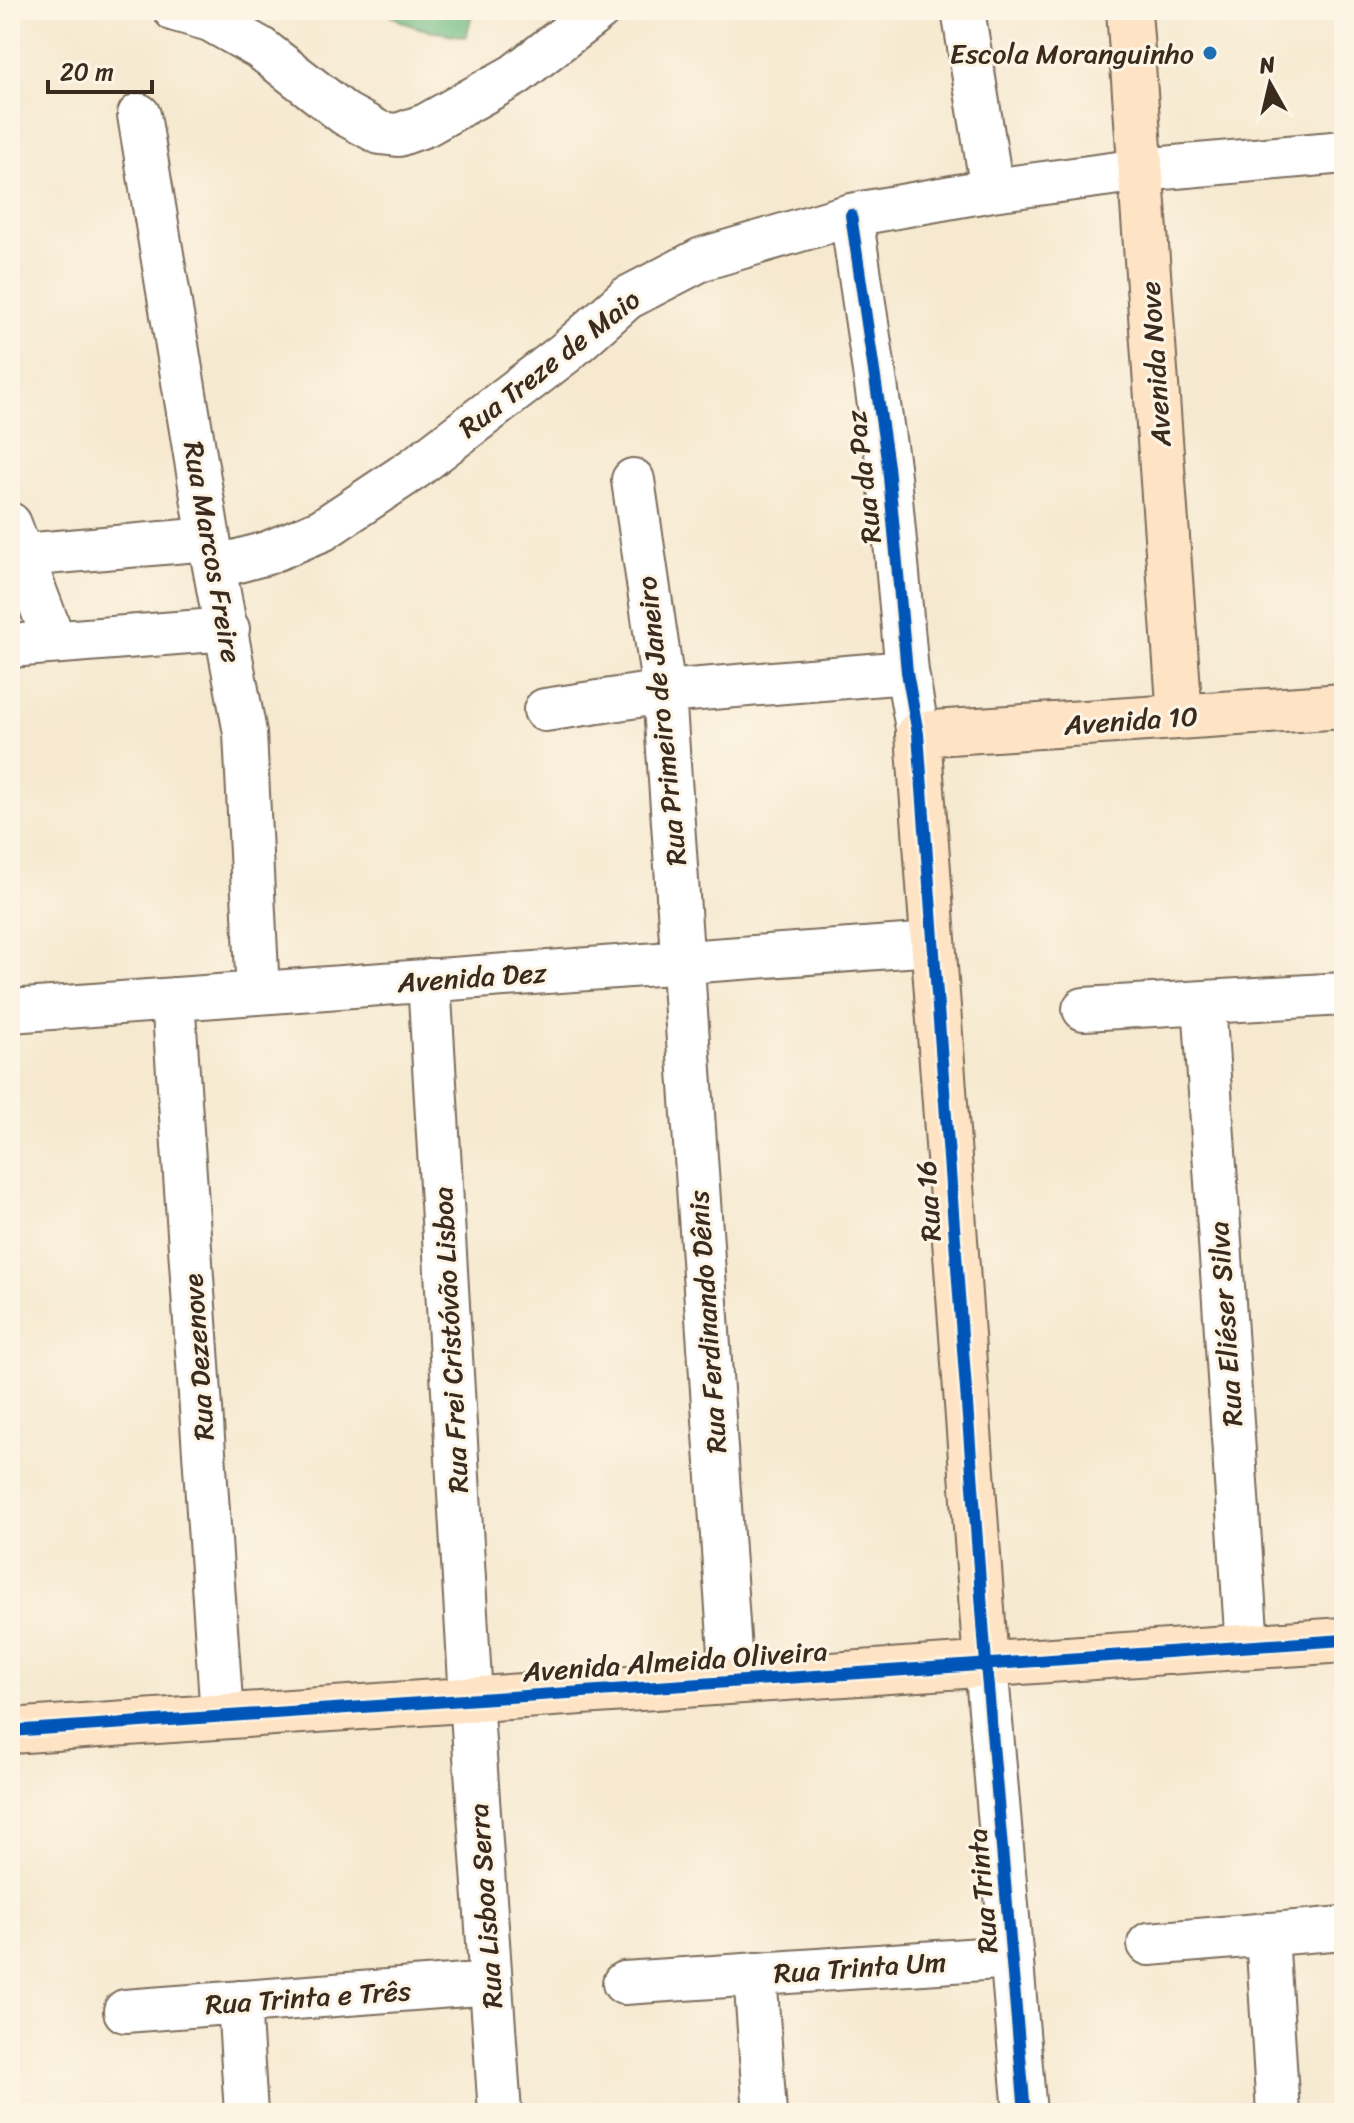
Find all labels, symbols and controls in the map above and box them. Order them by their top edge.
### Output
place label: Escola Moranguinho [950,29,1194,78]
scale bar [48,44,152,94]
marker: Escola Moranguinho [1201,44,1219,62]
north arrow [1230,44,1310,124]
text: N [1256,44,1278,85]
text: 20 m [60,51,114,93]
street label: Rua Treze de Maio [447,276,651,451]
street label: Avenida Nove [1125,280,1186,449]
street label: Rua da Paz [831,407,896,546]
street label: Rua Marcos Freire [169,437,256,667]
street label: Rua Primeiro de Janeiro [622,574,701,868]
street label: Avenida 10 [1061,691,1200,750]
street label: Avenida Dez [395,948,549,1007]
street label: Rua 16 [901,1159,956,1243]
street label: Rua Frei Cristóvão Lisboa [418,1186,483,1494]
street label: Rua Ferdinando Dênis [674,1189,741,1455]
street label: Rua Eliéser Silva [1194,1220,1257,1428]
street label: Rua Dezenove [168,1272,229,1442]
street label: Avenida Almeida Oliveira [520,1626,829,1697]
street label: Rua Lisboa Serra [454,1802,517,2010]
street label: Rua Trinta [953,1826,1012,1956]
street label: Rua Trinta Um [772,1937,948,1998]
street label: Rua Trinta e Três [204,1966,413,2029]

